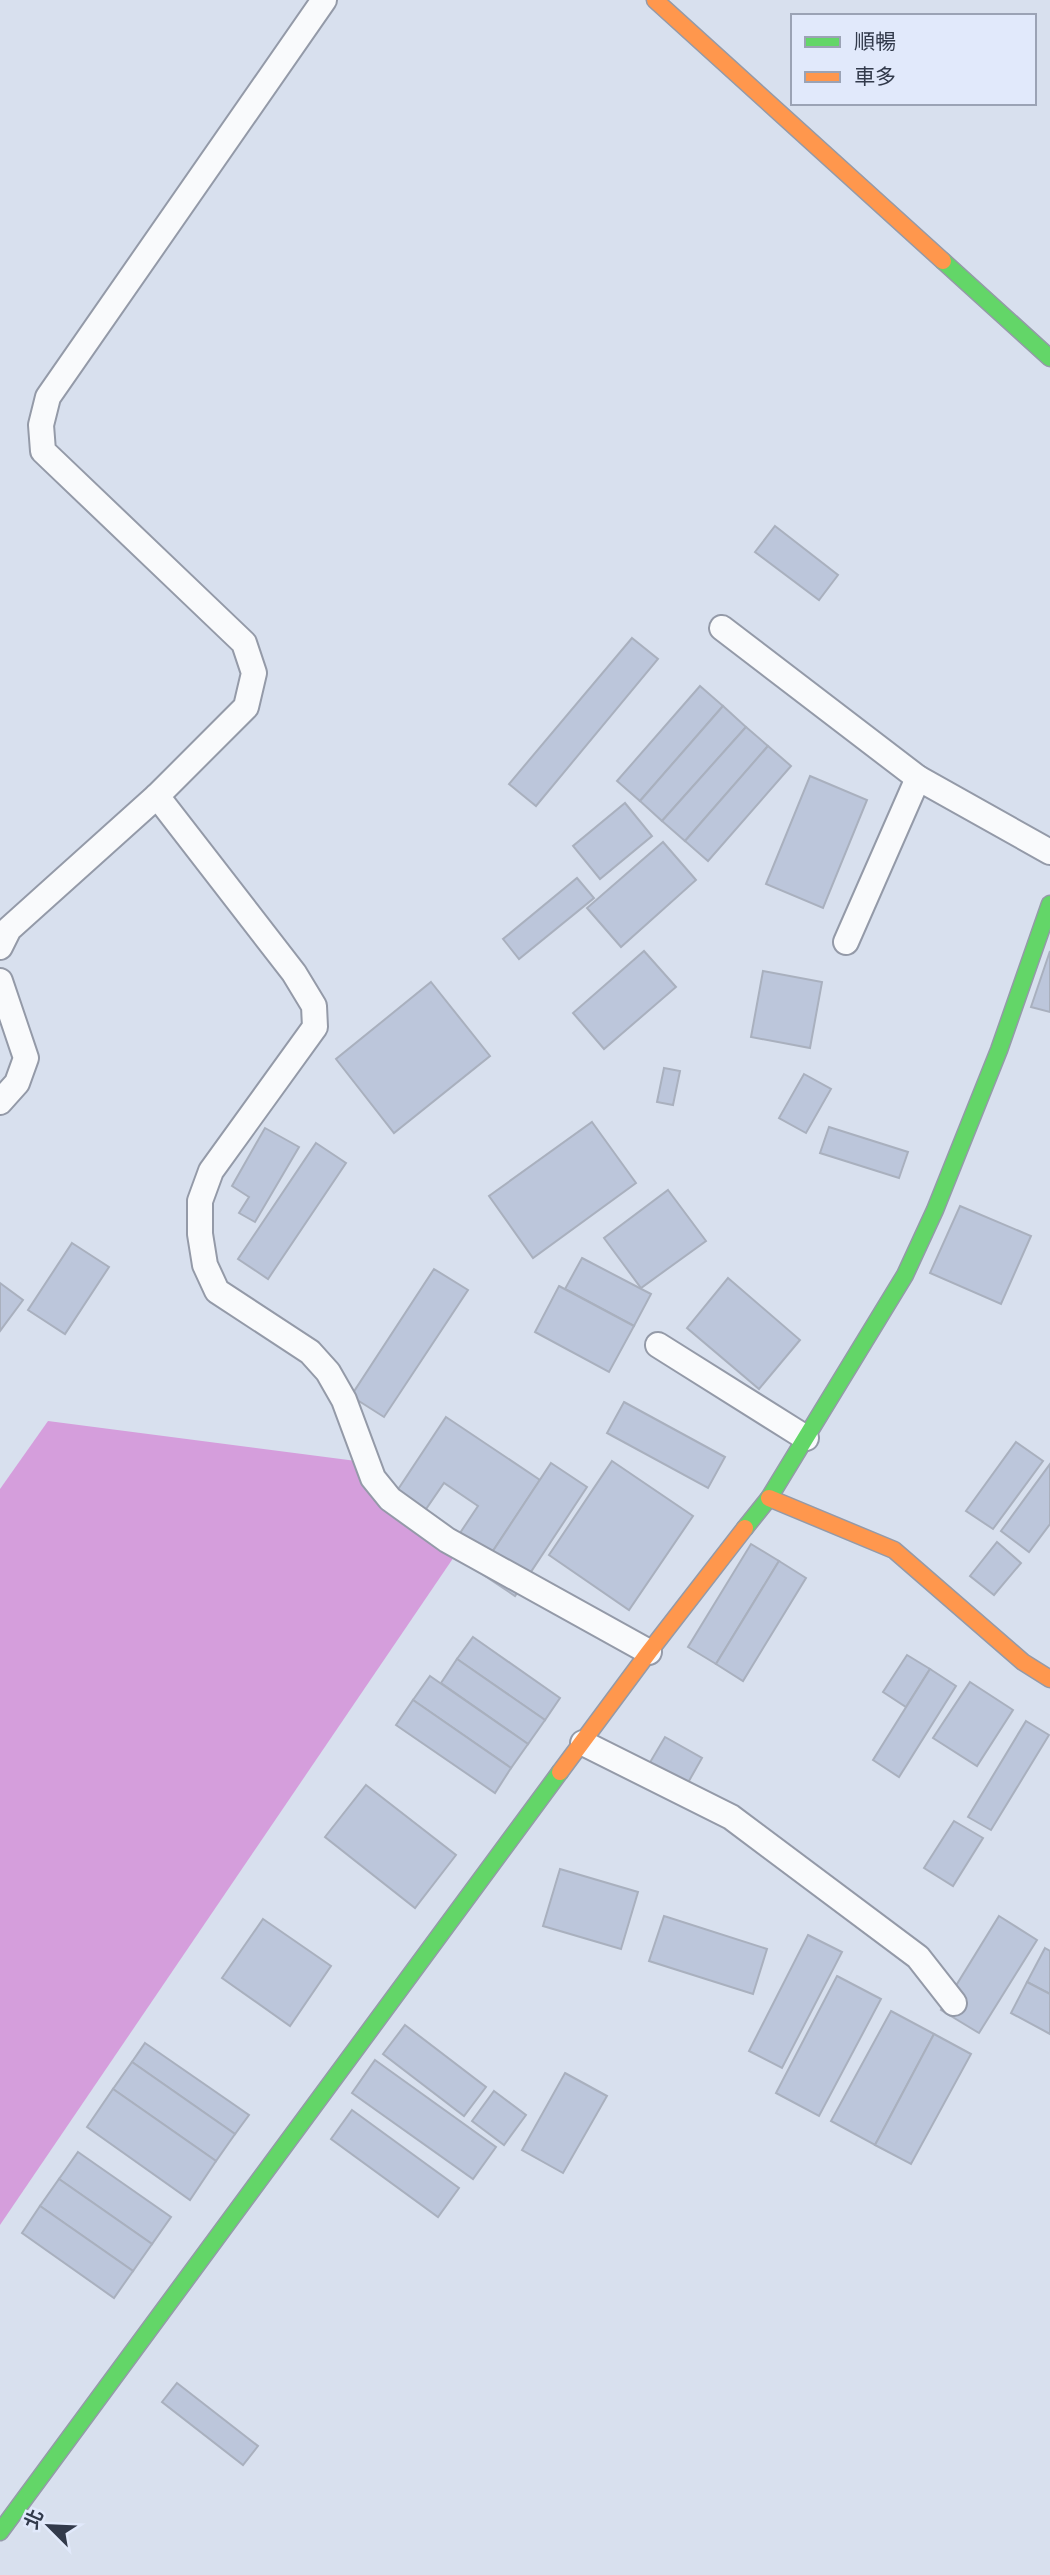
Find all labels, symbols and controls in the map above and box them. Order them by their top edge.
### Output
legend [791,14,1036,105]
text: 順暢 [854,29,896,54]
text: 車多 [854,64,896,89]
north arrow [14,2491,84,2561]
text: 北 [20,2506,48,2533]

